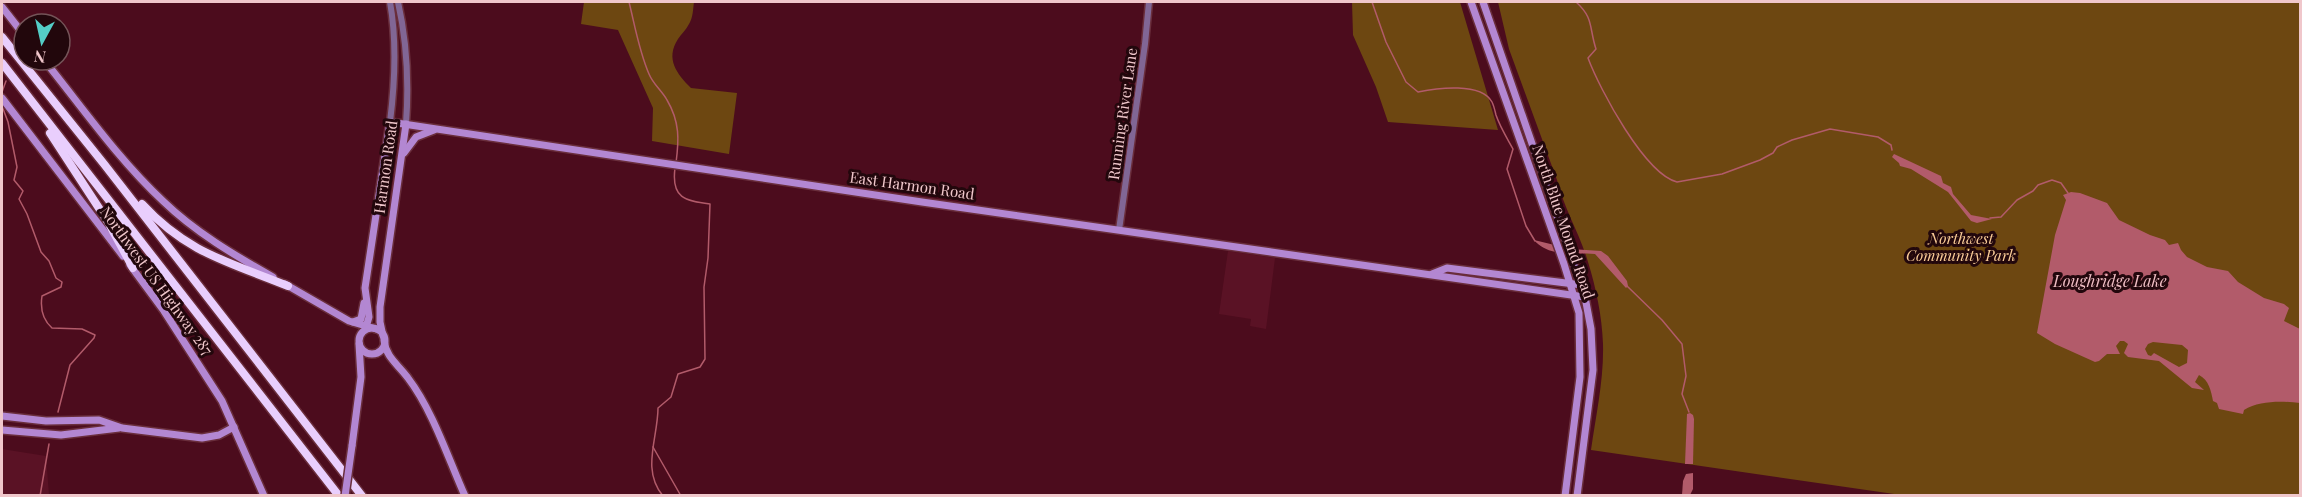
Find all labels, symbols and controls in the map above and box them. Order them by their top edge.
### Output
north arrow [12,12,72,72]
text: N [32,46,47,69]
street label: Running River Lane [1103,47,1141,181]
street label: Harmon Road [369,119,401,215]
street label: North Blue Mound Road [1528,142,1600,302]
street label: East Harmon Road [848,166,976,204]
street label: Northwest US Highway 287 [96,202,217,359]
park label: Northwest Community Park [1906,228,2016,265]
water label: Loughridge Lake [2052,270,2167,291]

